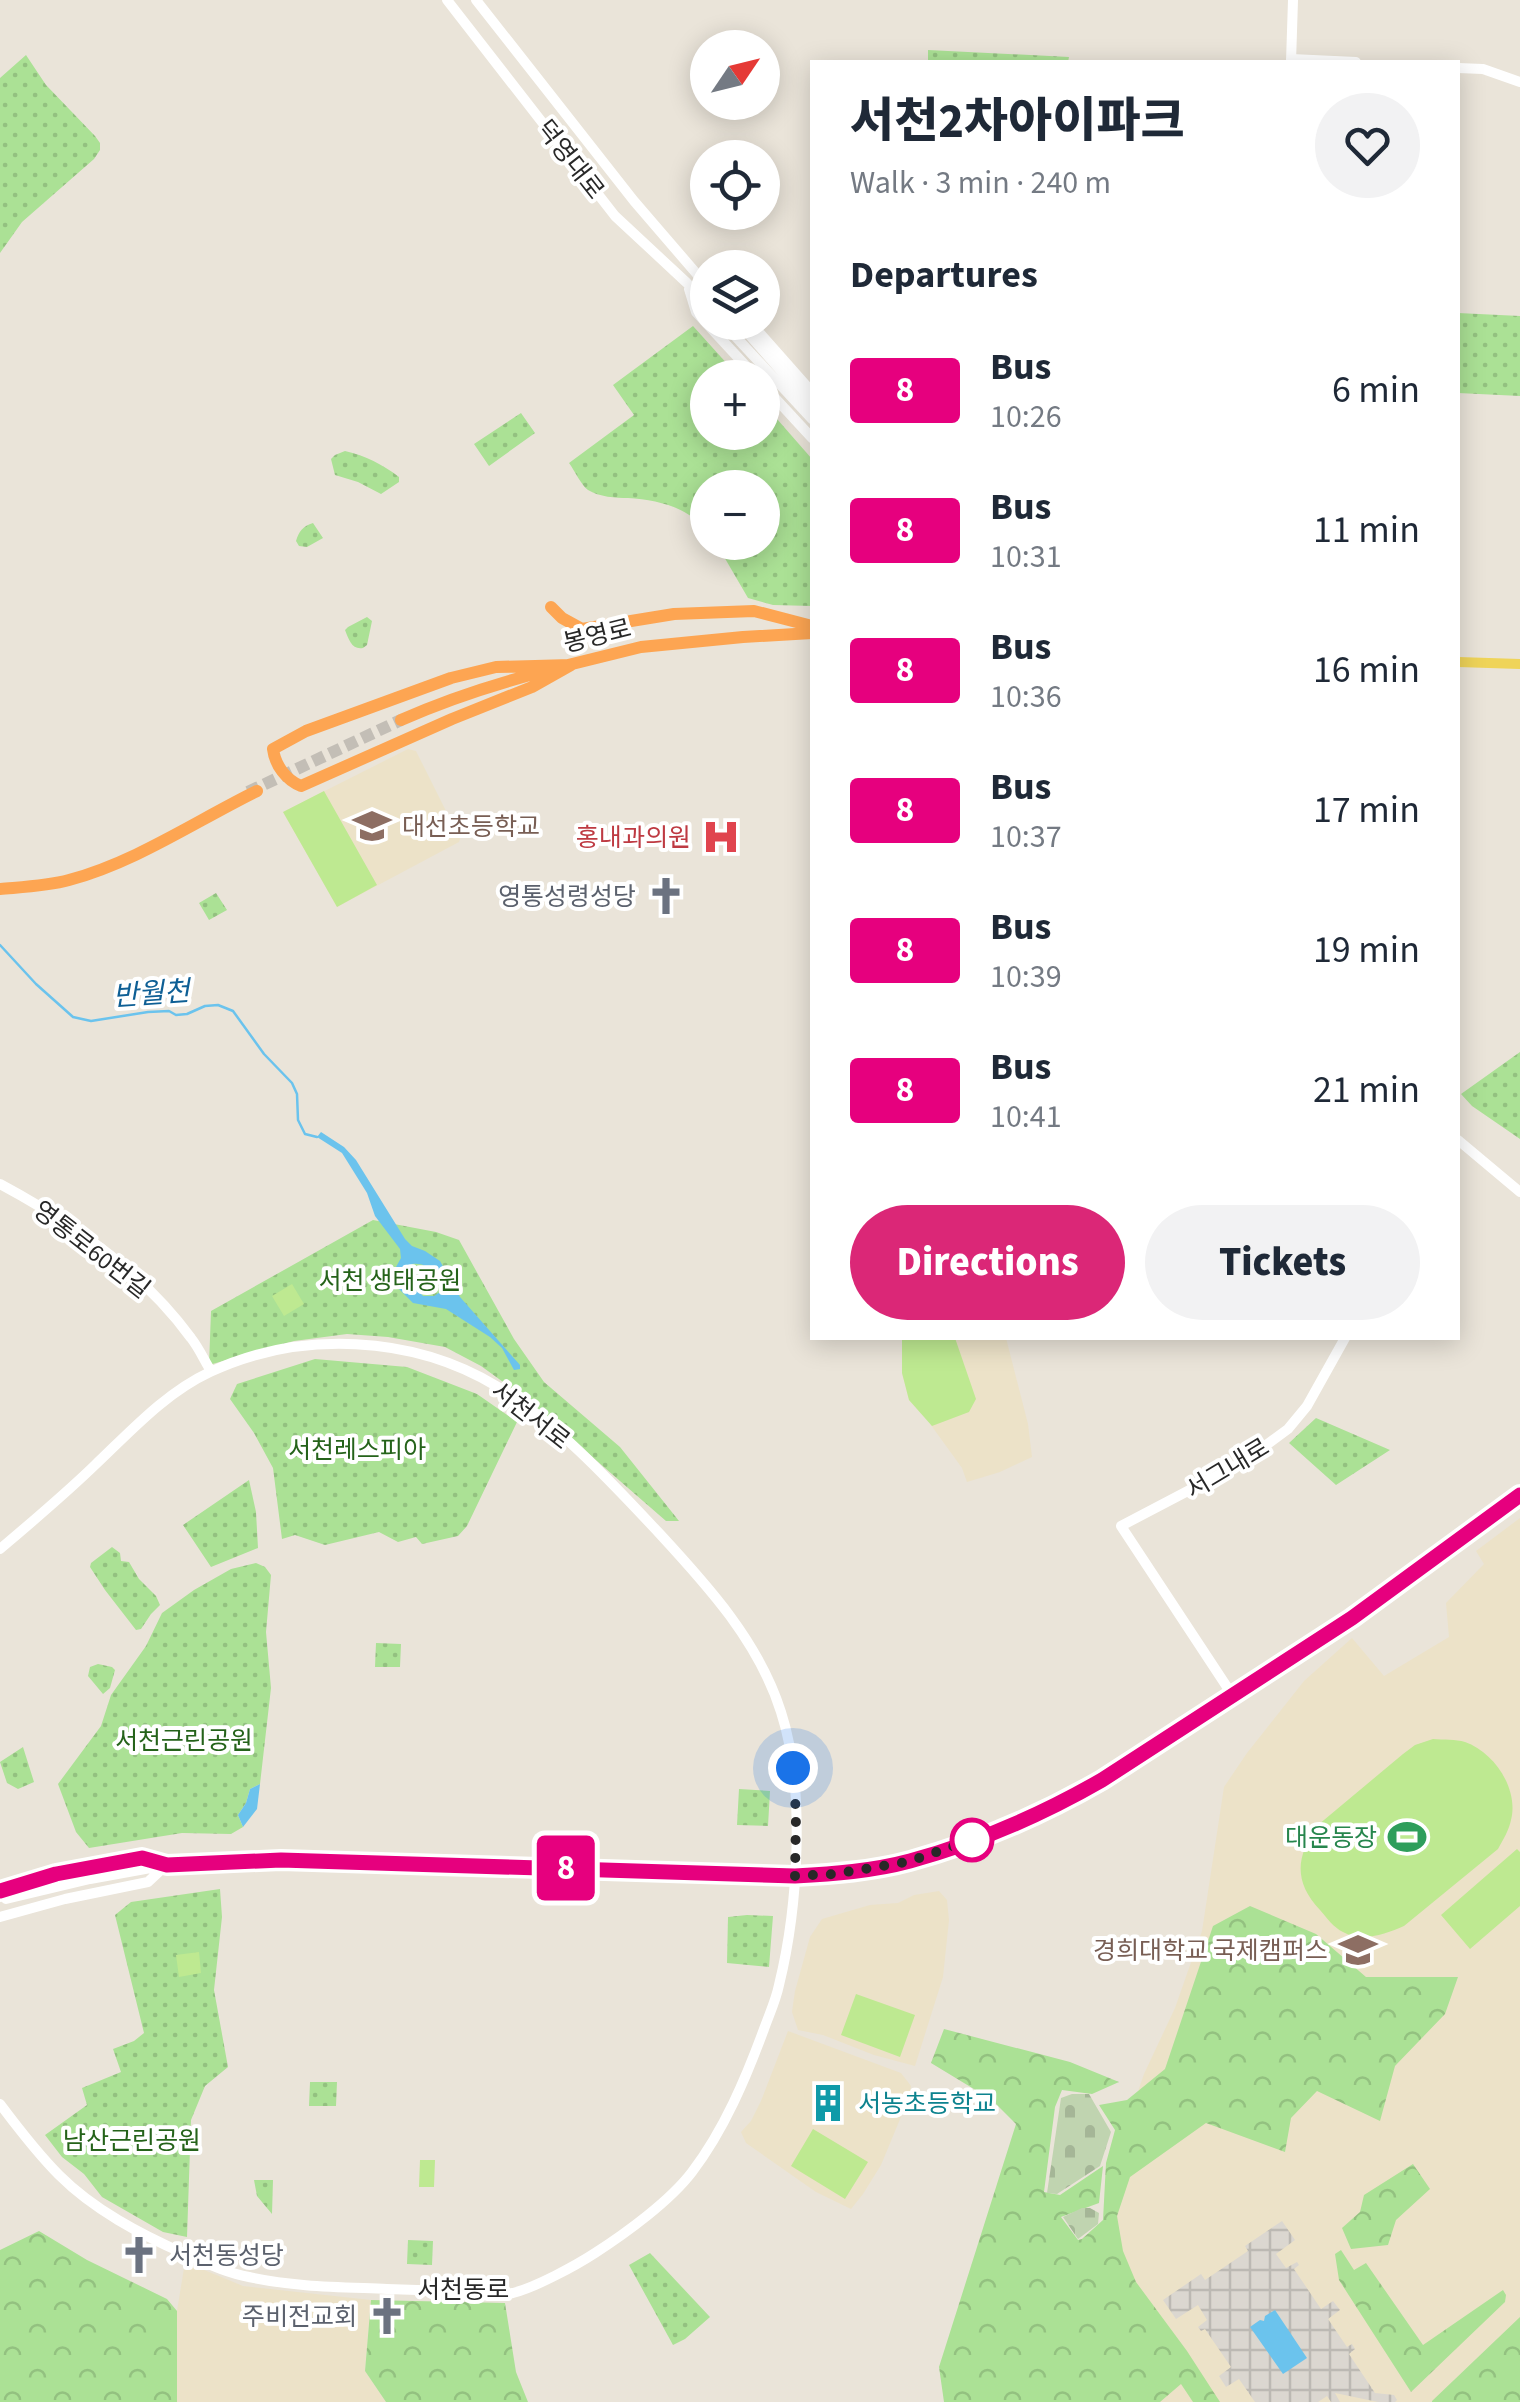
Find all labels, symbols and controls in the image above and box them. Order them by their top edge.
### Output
north arrow [690,30,780,120]
map controls [690,30,780,560]
text: 서천2차아이파크 [850,88,1185,156]
button: heart [1315,93,1420,198]
street label: 덕영대로 [528,112,613,207]
button: locate [690,140,780,230]
text: Walk · 3 min · 240 m [850,160,1111,206]
text: Departures [850,248,1038,302]
button: layers [690,250,780,340]
text: Bus [990,340,1051,394]
button: + [690,360,780,450]
text: 6 min [1332,363,1420,417]
text: 8 [896,365,914,415]
text: 10:26 [990,394,1062,440]
button: − [690,470,780,560]
text: Bus [990,480,1051,534]
text: 11 min [1313,503,1420,557]
text: 8 [896,505,914,555]
text: 10:31 [990,534,1062,580]
street label: 봉영로 [559,610,635,662]
text: Bus [990,620,1051,674]
text: 16 min [1313,643,1420,697]
text: 8 [896,645,914,695]
text: 10:36 [990,674,1062,720]
text: Bus [990,760,1051,814]
text: 17 min [1313,783,1420,837]
text: 8 [896,785,914,835]
school or university icon: 대선초등학교 [351,805,393,847]
place label: 대선초등학교 [402,809,540,845]
text: 10:37 [990,814,1062,860]
hospital icon: 홍내과의원 [700,816,742,858]
place label: 홍내과의원 [576,820,691,856]
church icon: 영통성령성당 [645,875,687,917]
place label: 영통성령성당 [498,879,636,915]
text: Bus [990,900,1051,954]
text: 19 min [1313,923,1420,977]
text: 8 [896,925,914,975]
text: 10:39 [990,954,1062,1000]
water label: 반월천 [111,971,194,1017]
text: Bus [990,1040,1051,1094]
text: 21 min [1313,1063,1420,1117]
text: 8 [896,1065,914,1115]
text: 10:41 [990,1094,1062,1140]
street label: 영통로60번길 [25,1193,158,1307]
button: Directions [850,1205,1125,1320]
button: Tickets [1145,1205,1420,1320]
park label: 서천 생태공원 [318,1263,462,1299]
street label: 서천서로 [483,1373,578,1458]
street label: 서그내로 [1179,1430,1276,1508]
park label: 서천레스피아 [288,1432,426,1468]
park label: 서천근린공원 [115,1723,253,1759]
your location [768,1743,818,1793]
sports icon: 대운동장 [1386,1816,1428,1858]
unlabelled marker [951,1819,993,1861]
place label: 대운동장 [1285,1820,1377,1856]
line badge: 8 [534,1836,598,1900]
text: 8 [557,1843,575,1893]
school or university icon: 경희대학교 국제캠퍼스 [1337,1929,1379,1971]
place label: 경희대학교 국제캠퍼스 [1093,1933,1328,1969]
building icon: 서농초등학교 [807,2082,849,2124]
place label: 서농초등학교 [858,2086,996,2122]
park label: 남산근린공원 [63,2123,201,2159]
church icon: 서천동성당 [118,2234,160,2276]
place label: 서천동성당 [169,2238,284,2274]
street label: 서천동로 [417,2272,509,2308]
church icon: 주비전교회 [366,2295,408,2337]
place label: 주비전교회 [242,2299,357,2335]

